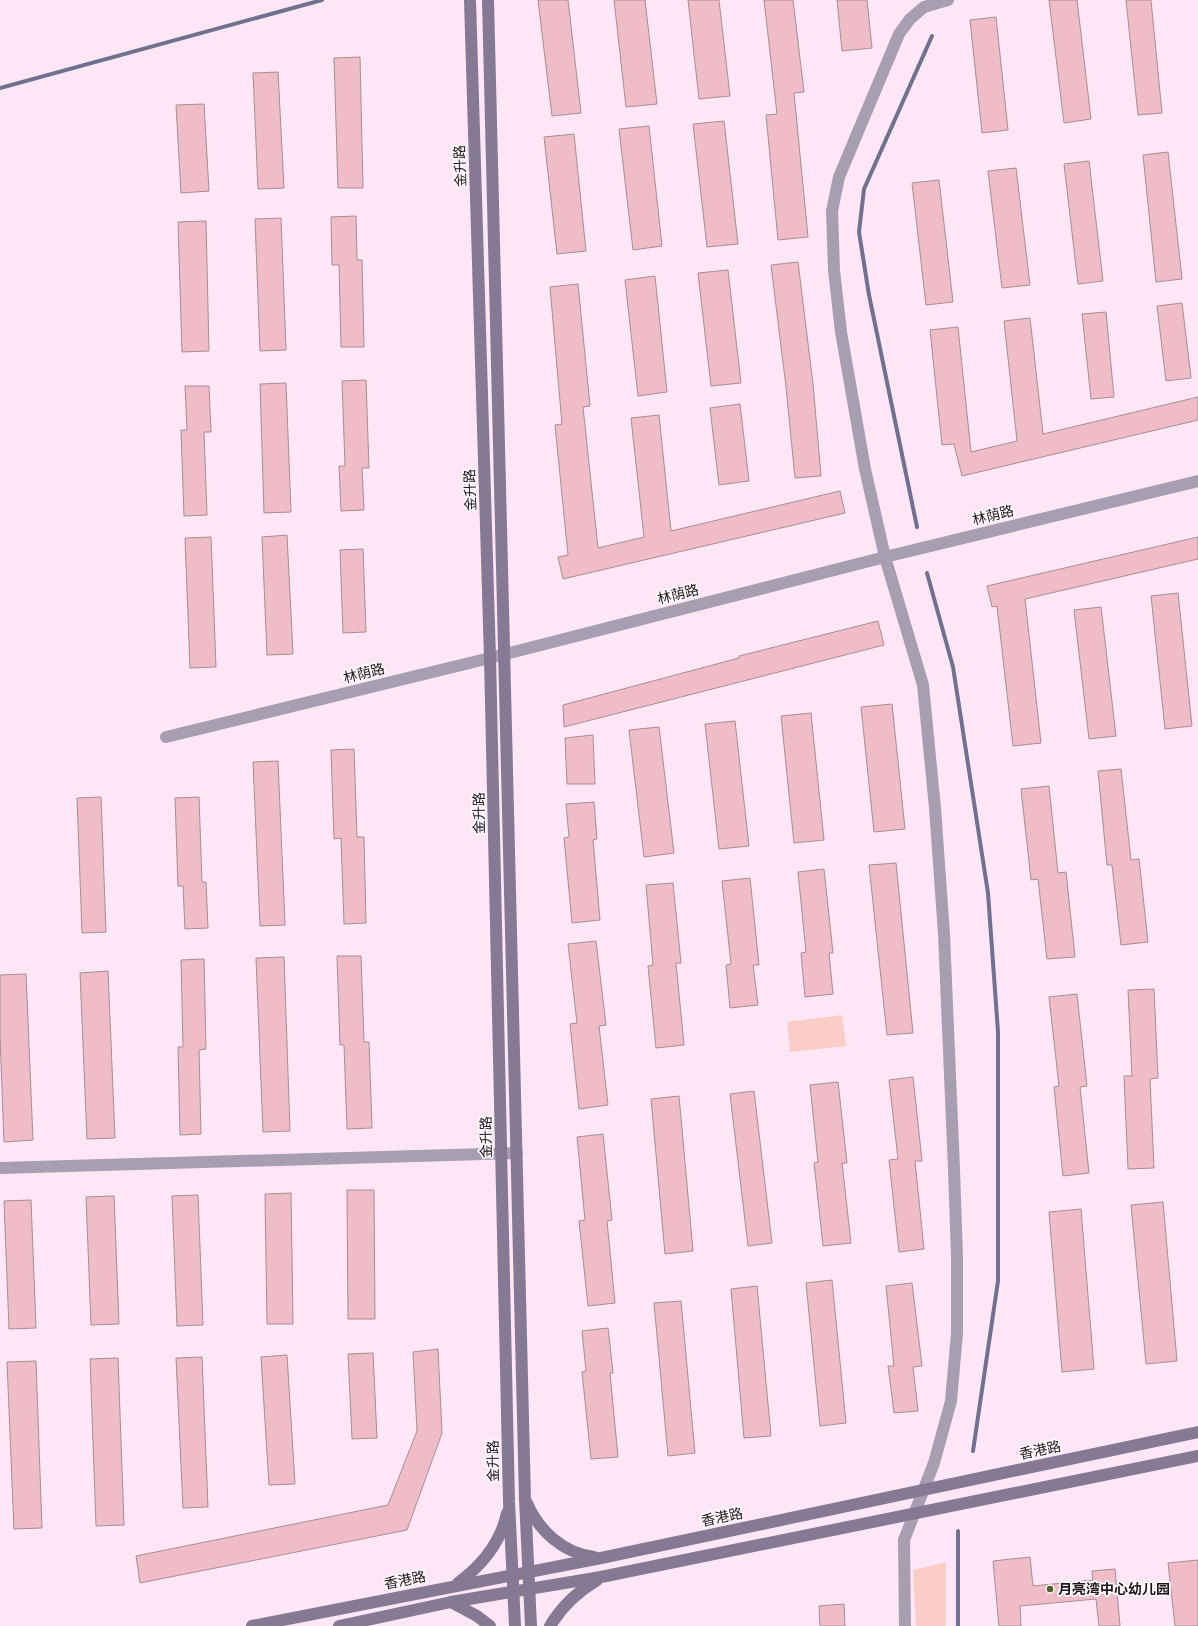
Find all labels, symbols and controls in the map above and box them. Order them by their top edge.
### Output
street label: 金升路 [448,145,470,187]
street label: 金升路 [458,469,480,511]
street label: 林荫路 [970,499,1016,529]
street label: 林荫路 [655,578,701,608]
street label: 林荫路 [341,657,387,687]
street label: 金升路 [468,792,488,834]
street label: 金升路 [475,1116,495,1158]
street label: 香港路 [1017,1435,1062,1463]
street label: 金升路 [482,1440,502,1482]
street label: 香港路 [699,1502,744,1530]
street label: 香港路 [382,1565,427,1593]
place label: 月亮湾中心幼儿园 [1058,1578,1170,1598]
marker: 月亮湾中心幼儿园 [1045,1584,1055,1594]

